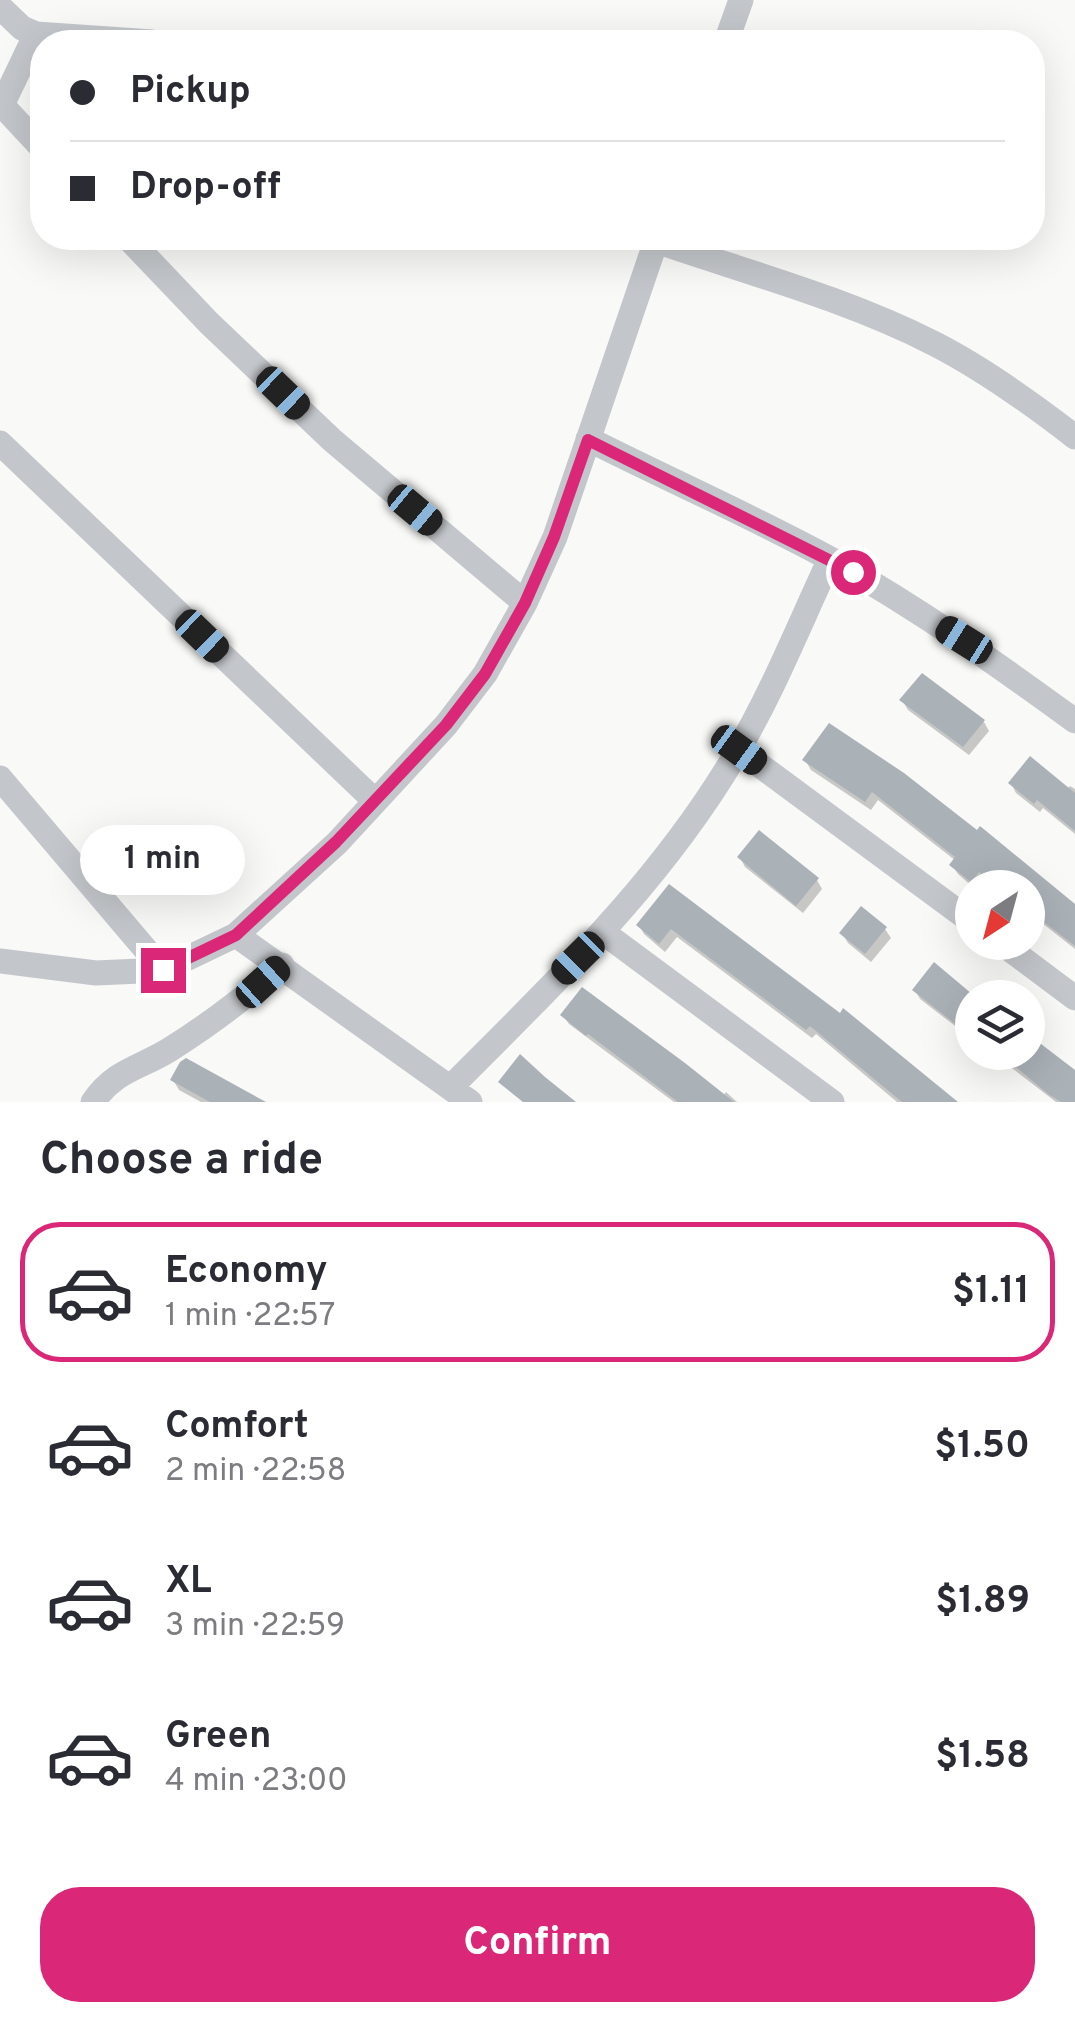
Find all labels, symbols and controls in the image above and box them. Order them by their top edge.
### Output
text: Pickup [130,68,251,117]
text: Drop-off [130,164,281,213]
car [251,361,315,425]
car [382,479,448,541]
route start [831,550,876,595]
car [170,604,234,668]
car [931,611,997,669]
car [706,720,772,780]
callout: 1 min [80,825,246,895]
text: 1 min [124,840,201,880]
north arrow [955,870,1045,960]
map controls [955,870,1045,1070]
car [546,926,610,990]
route end [141,948,186,993]
car [231,951,295,1013]
button: layers [955,980,1045,1070]
text: Choose a ride [40,1133,323,1190]
icon: car [45,1247,135,1337]
text: Economy [165,1248,327,1297]
text: $1.11 [952,1268,1030,1317]
text: 1 min · 22:57 [165,1297,335,1337]
icon: car [45,1402,135,1492]
text: Comfort [165,1403,309,1452]
text: $1.50 [934,1423,1030,1472]
text: 2 min · 22:58 [165,1452,346,1492]
icon: car [45,1557,135,1647]
text: XL [165,1558,212,1607]
text: $1.89 [935,1578,1030,1627]
text: 3 min · 22:59 [165,1607,345,1647]
icon: car [45,1712,135,1802]
text: Green [165,1713,271,1762]
text: $1.58 [935,1733,1030,1782]
text: 4 min · 23:00 [165,1762,348,1802]
button: Confirm [40,1887,1035,2002]

